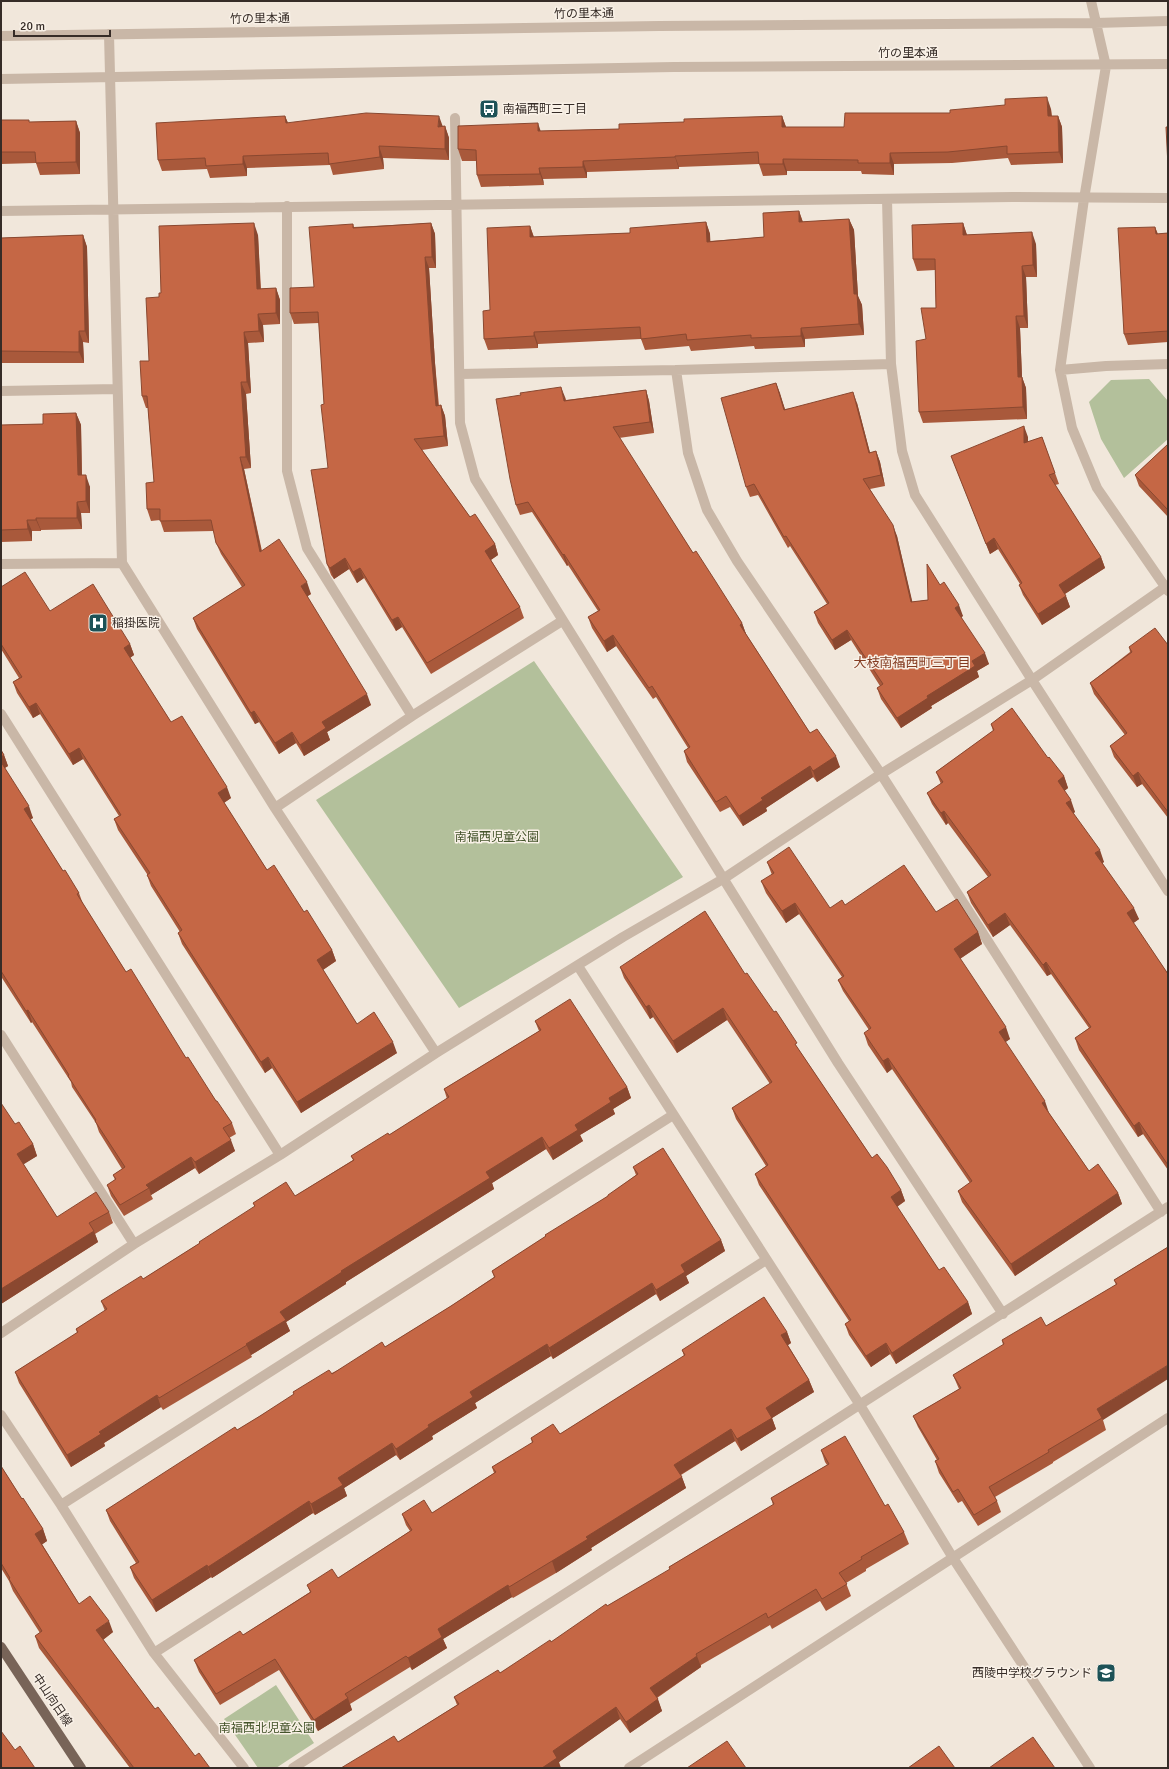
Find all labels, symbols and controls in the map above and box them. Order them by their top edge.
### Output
street label: 竹の里本通 [554,6,614,22]
street label: 竹の里本通 [230,11,290,27]
scale bar [14,12,110,38]
text: 20 m [20,19,45,34]
street label: 竹の里本通 [878,46,938,61]
bus stop icon: 南福西町三丁目 [478,98,500,120]
place label: 南福西町三丁目 [503,102,587,117]
hospital icon: 稲掛医院 [87,612,109,634]
place label: 稲掛医院 [112,616,160,631]
district label: 大枝南福西町三丁目 [853,655,971,671]
park label: 南福西児童公園 [455,830,539,845]
school or university icon: 西陵中学校グラウンド [1095,1662,1117,1684]
place label: 西陵中学校グラウンド [972,1666,1092,1681]
street label: 中山向日線 [29,1671,75,1729]
park label: 南福西北児童公園 [219,1721,315,1736]

